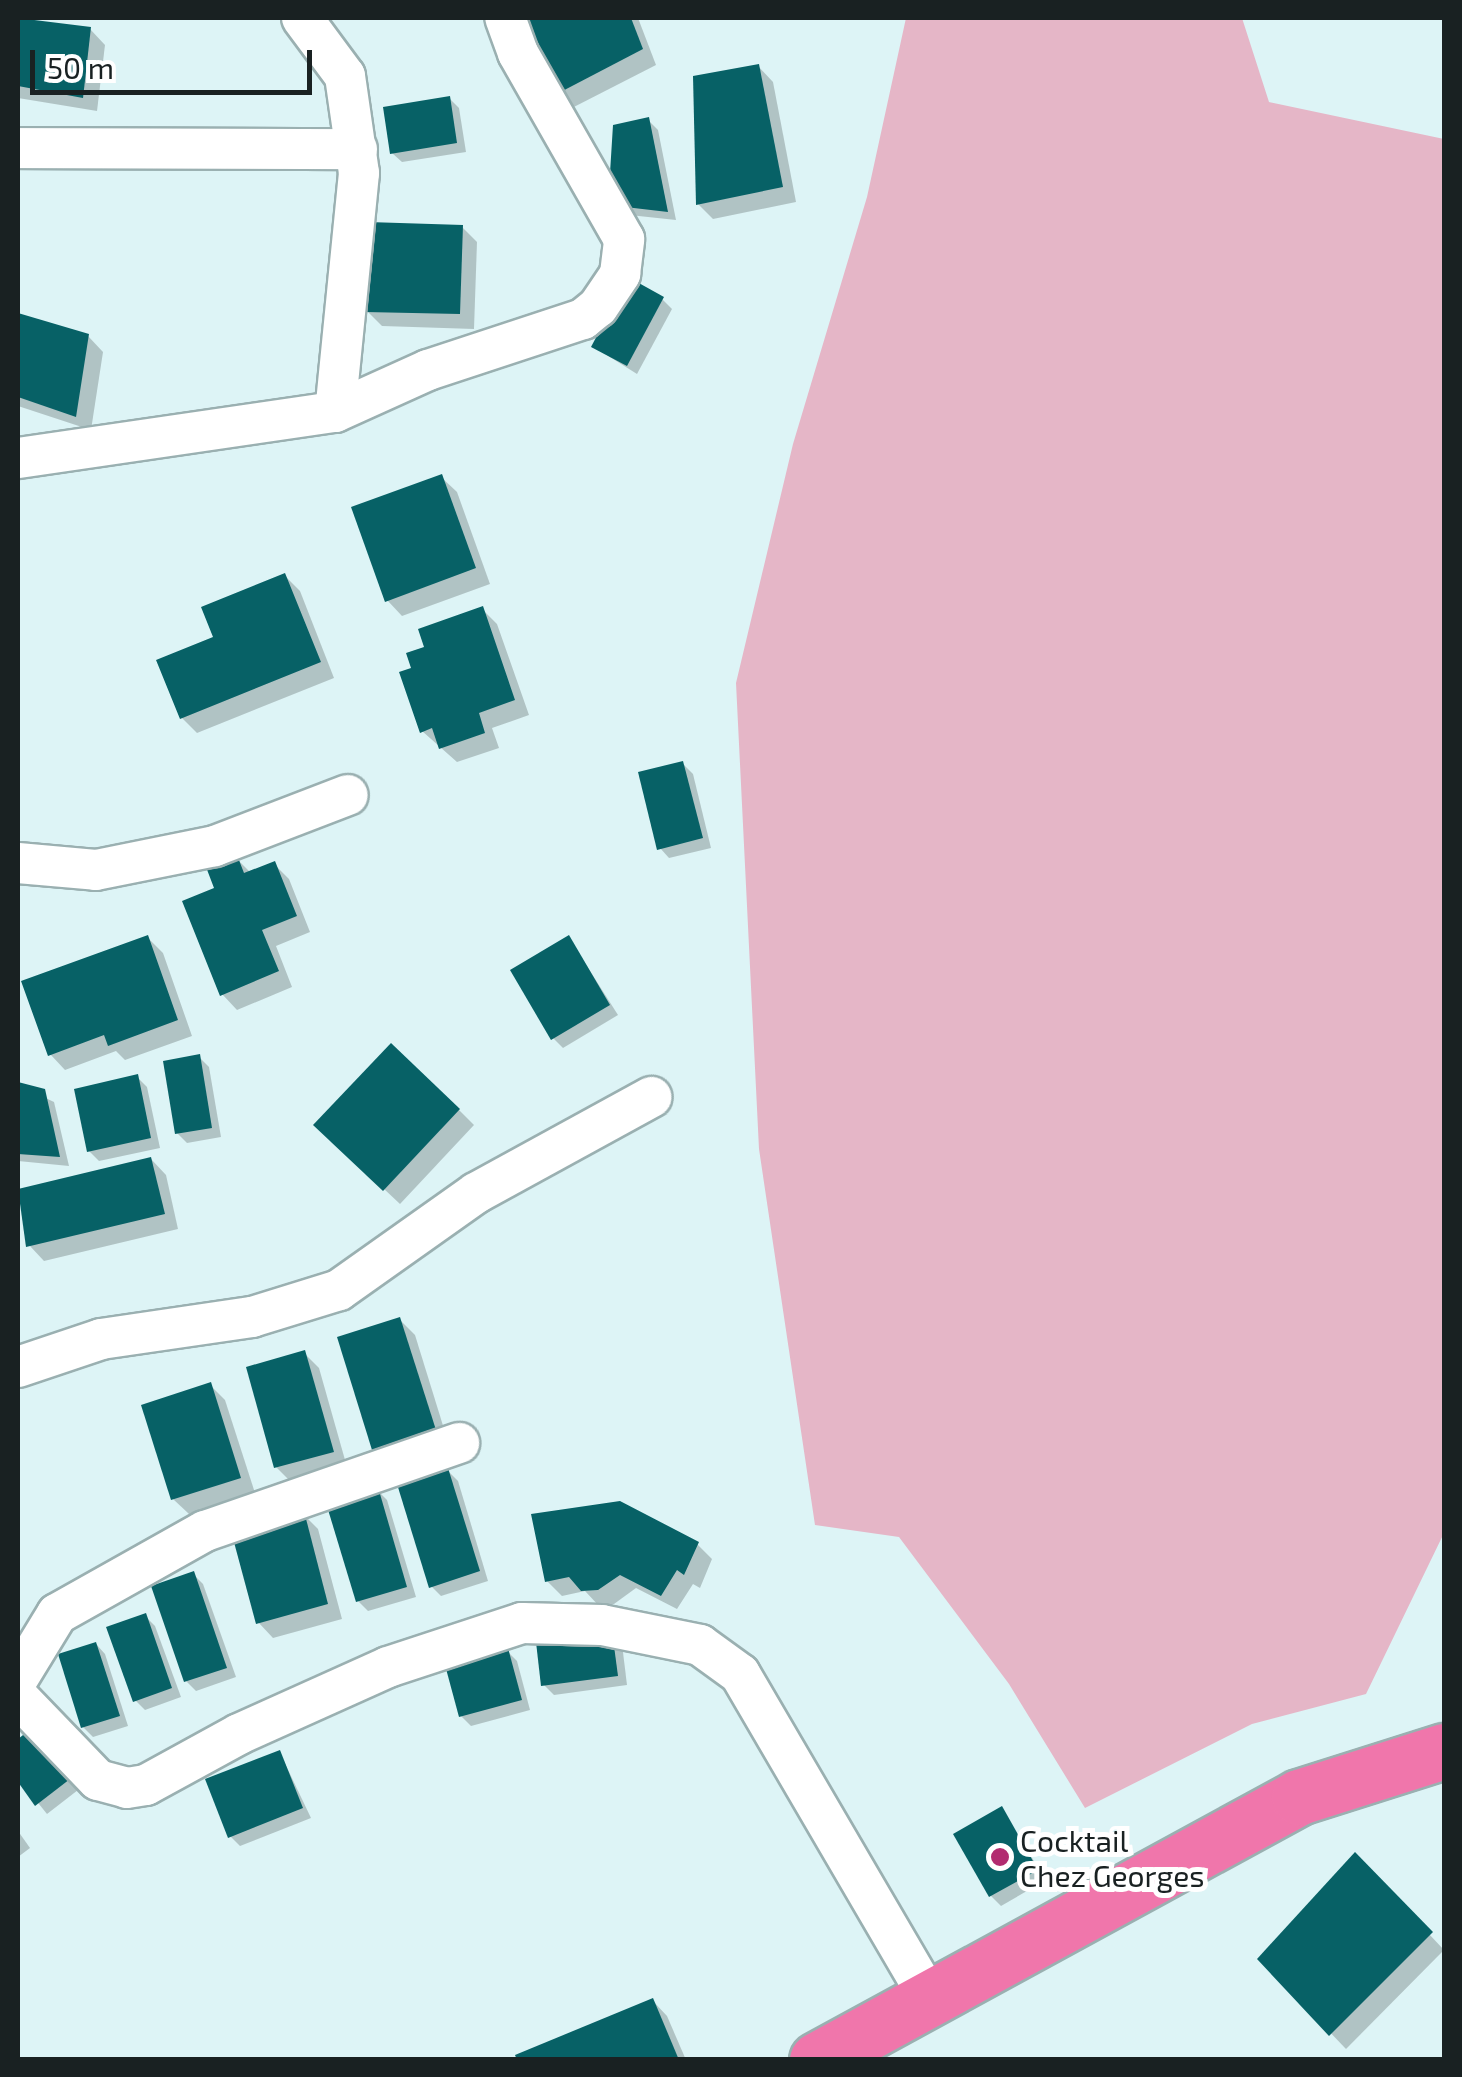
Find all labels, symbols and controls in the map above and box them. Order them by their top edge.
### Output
scale bar [35,30,318,92]
text: 50 m [47,49,114,85]
place label: Cocktail Chez Georges [1020,1822,1204,1892]
marker: Cocktail Chez Georges [989,1846,1011,1868]

